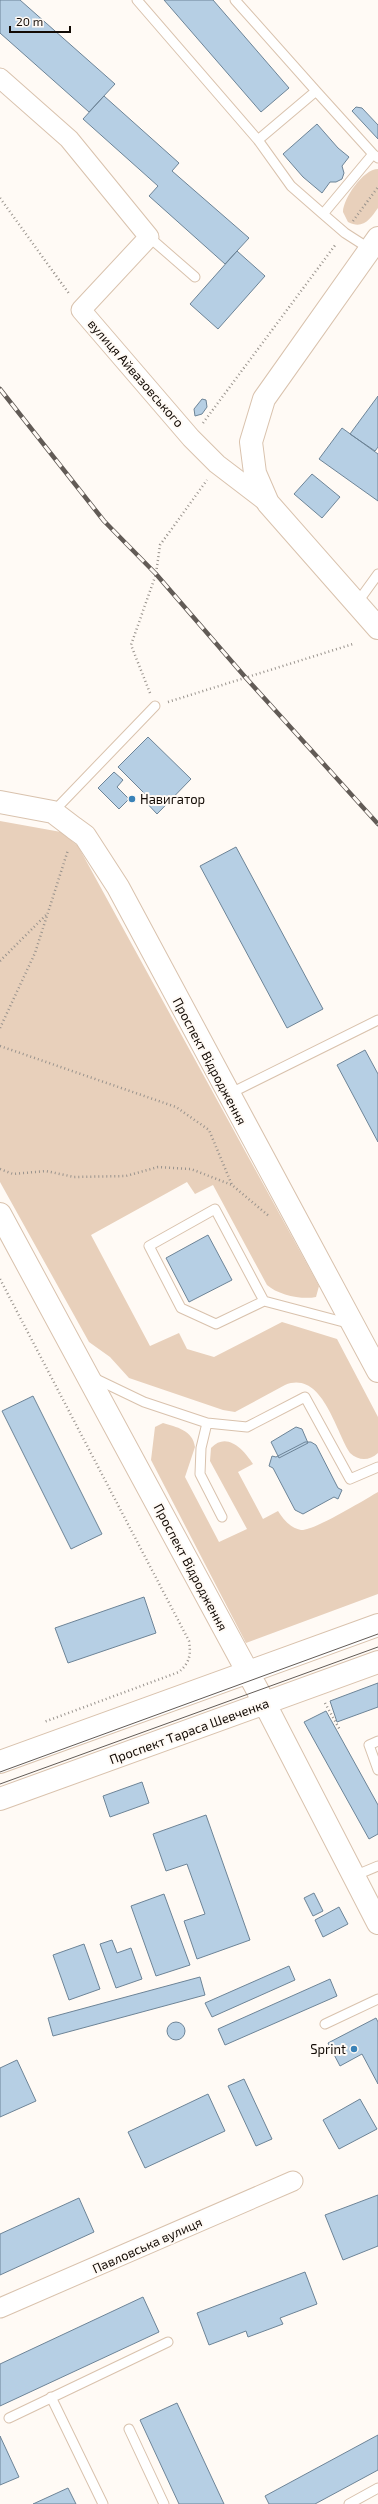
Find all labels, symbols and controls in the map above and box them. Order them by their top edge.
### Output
scale bar [10,8,70,34]
text: 20 m [16,14,43,28]
street label: вулиця Айвазовського [85,316,187,430]
place label: Навигатор [140,791,205,807]
marker: Навигатор [127,794,137,804]
street label: Проспект Відродження [170,995,250,1127]
street label: Проспект Відродження [151,1501,231,1633]
street label: Проспект Тараса Шевченка [107,1695,271,1767]
place label: Sprint [310,2041,346,2057]
marker: Sprint [349,2044,359,2054]
street label: Павловська вулиця [90,2214,204,2276]

